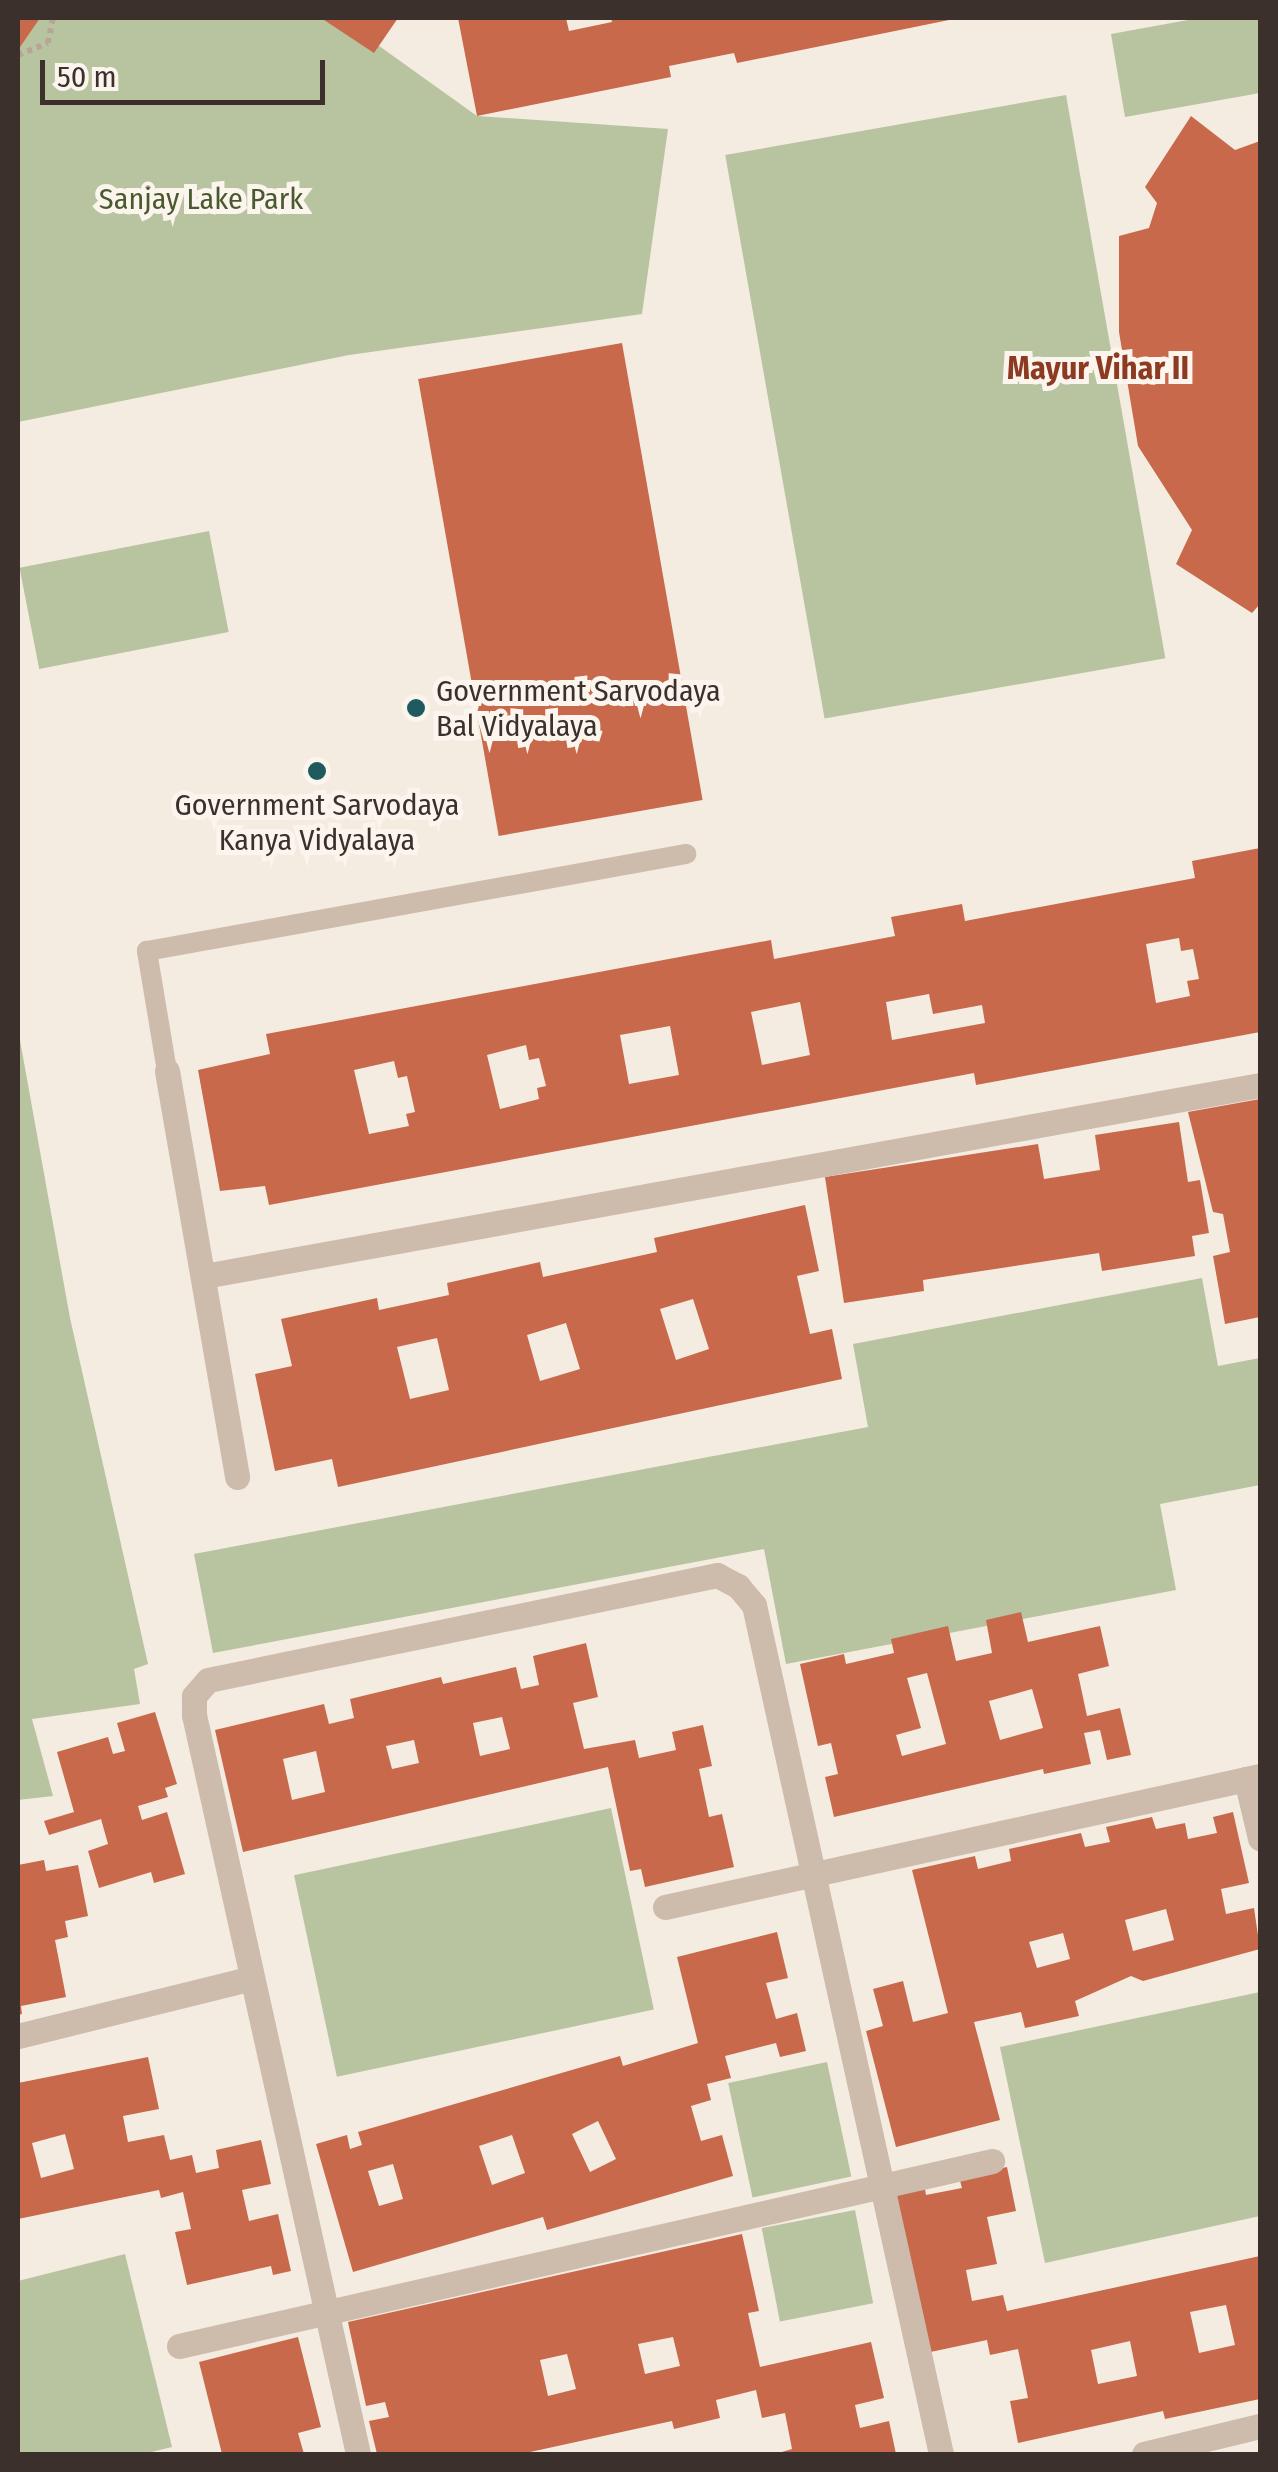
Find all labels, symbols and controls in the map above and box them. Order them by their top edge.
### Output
scale bar [45,40,330,102]
text: 50 m [57,59,117,95]
park label: Sanjay Lake Park [99,181,303,217]
district label: Mayur Vihar II [1007,349,1189,387]
place label: Government Sarvodaya Bal Vidyalaya [436,673,721,744]
marker: Government Sarvodaya Bal Vidyalaya [405,697,427,719]
marker: Government Sarvodaya Kanya Vidyalaya [306,760,328,782]
place label: Government Sarvodaya Kanya Vidyalaya [175,787,459,858]

